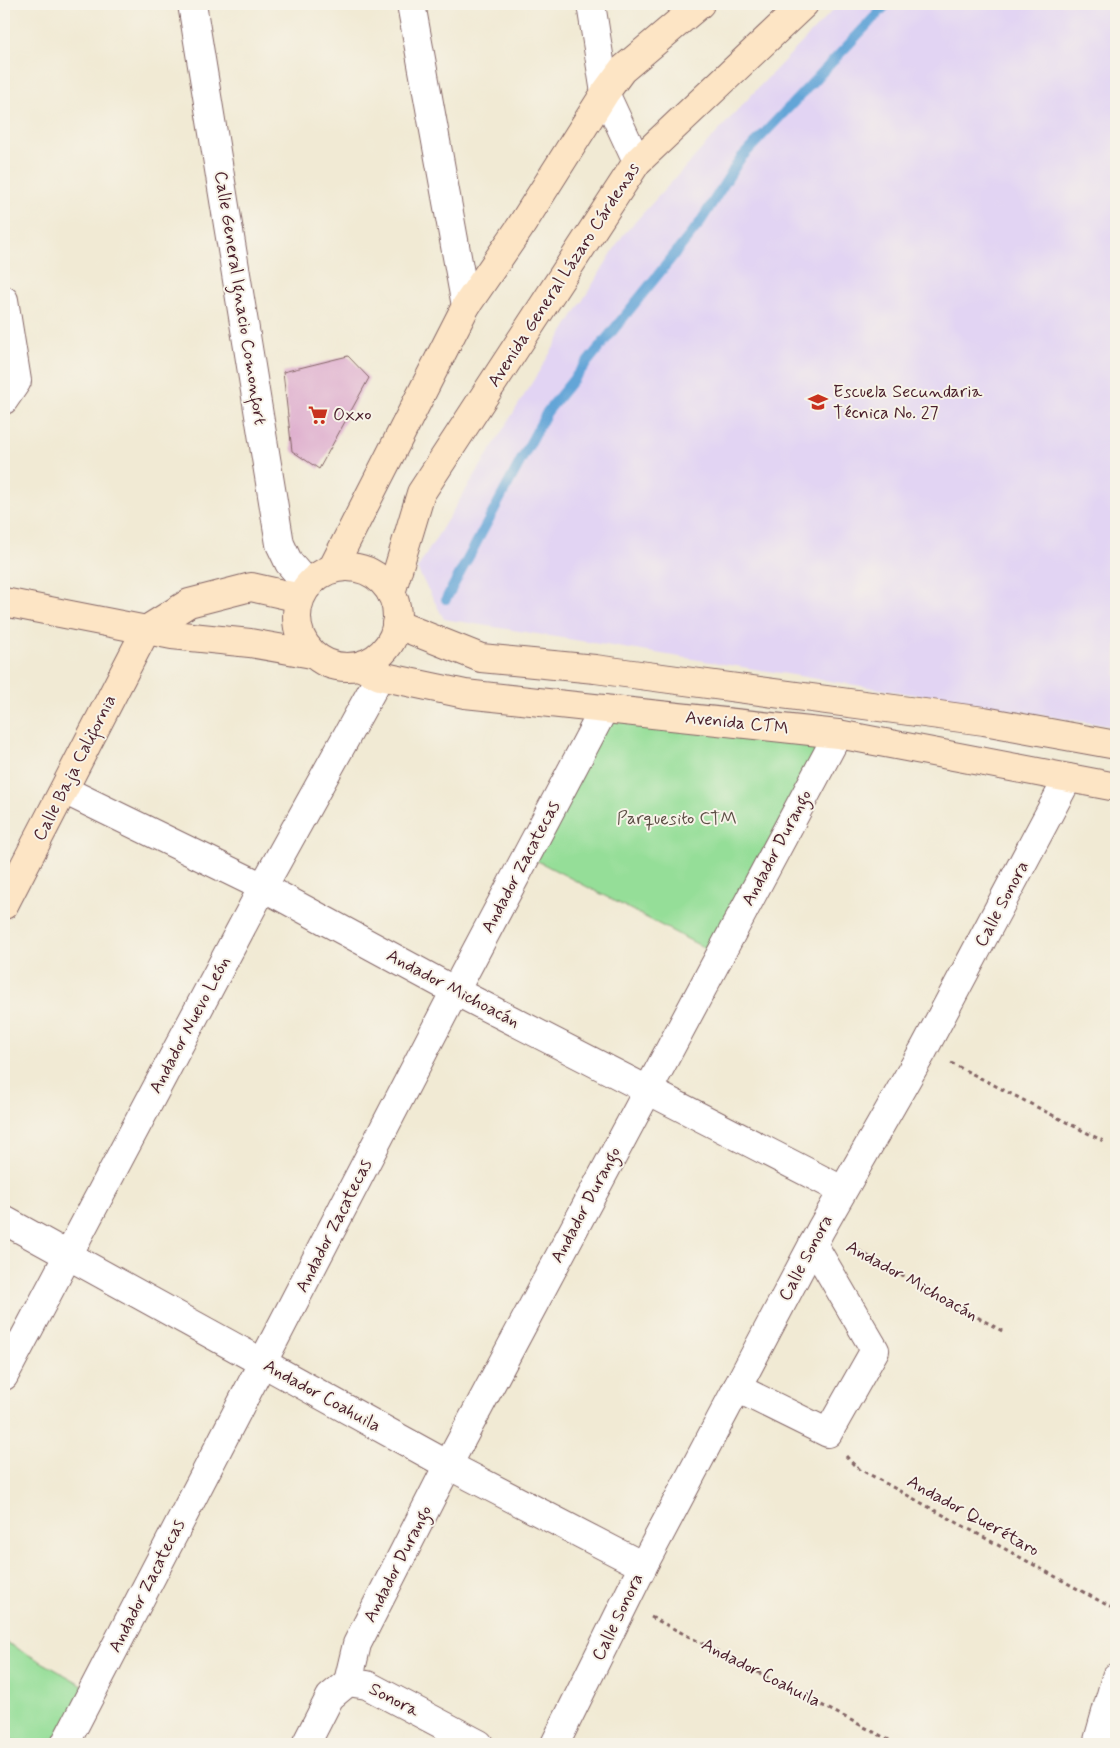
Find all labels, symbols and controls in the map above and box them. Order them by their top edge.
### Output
street label: Avenida General Lázaro Cárdenas [482,158,646,392]
street label: Calle General Ignacio Comonfort [206,169,272,427]
place label: Escuela Secundaria Técnica No. 27 [833,380,982,425]
school or university icon: Escuela Secundaria Técnica No. 27 [807,391,829,413]
place label: Oxxo [333,403,371,427]
supermarket icon: Oxxo [307,404,329,426]
street label: Calle Baja California [28,691,124,846]
street label: Avenida CTM [684,706,790,740]
street label: Andador Durango [736,786,820,911]
street label: Andador Zacatecas [476,797,566,937]
park label: Parquesito CTM [617,807,737,831]
street label: Calle Sonora [969,857,1035,951]
street label: Andador Michoacán [382,944,524,1034]
street label: Andador Nuevo León [144,952,236,1098]
street label: Andador Durango [545,1143,629,1268]
street label: Andador Zacatecas [290,1155,378,1297]
street label: Calle Sonora [773,1211,839,1305]
street label: Andador Michoacán [842,1235,982,1327]
street label: Andador Coahuila [259,1354,385,1438]
street label: Andador Querétaro [903,1470,1043,1562]
street label: Andador Durango [358,1501,440,1628]
street label: Andador Zacatecas [103,1515,191,1657]
street label: Calle Sonora [587,1569,649,1665]
street label: Andador Coahuila [697,1633,825,1713]
street label: Sonora [365,1677,423,1723]

